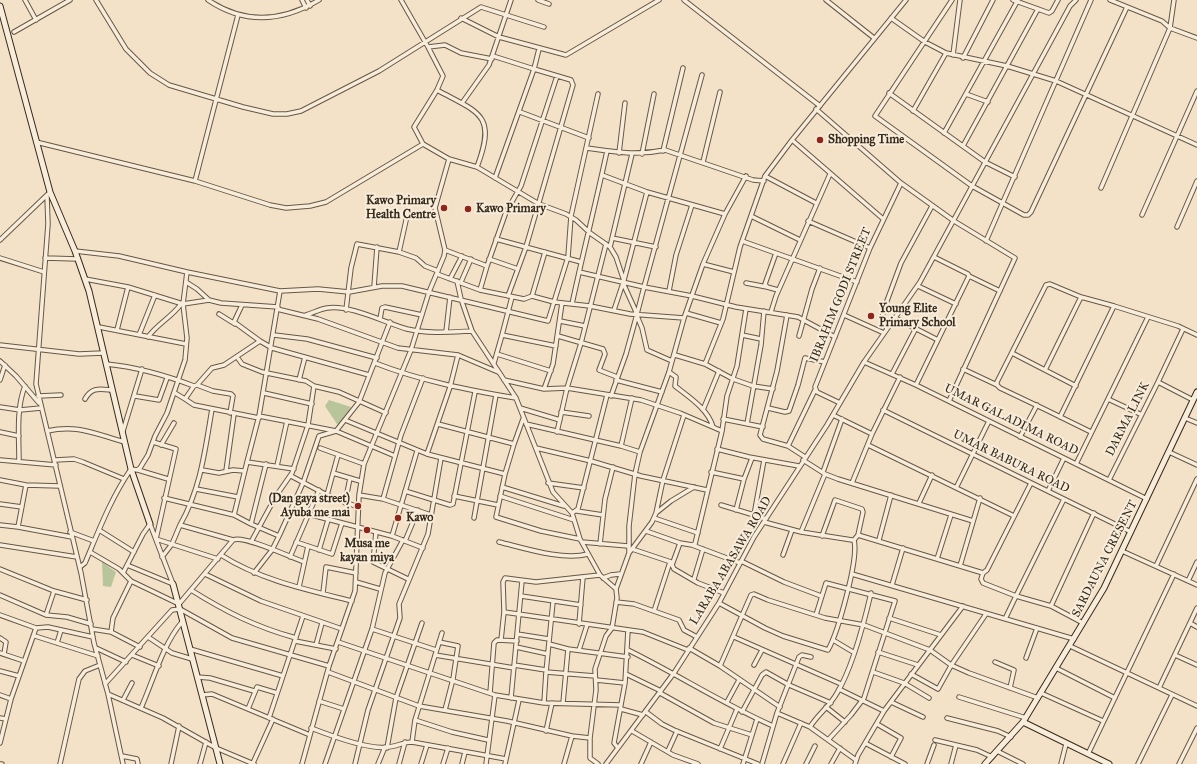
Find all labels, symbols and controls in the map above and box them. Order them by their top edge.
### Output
place label: Shopping Time [828,133,904,147]
marker: Shopping Time [815,135,825,145]
place label: Kawo Primary Health Centre [366,194,436,222]
place label: Kawo Primary [476,202,546,216]
marker: Kawo Primary Health Centre [439,203,449,213]
marker: Kawo Primary [463,204,473,214]
street label: IBRAHIM GODI STREET [807,226,875,364]
place label: Young Elite Primary School [879,302,956,330]
marker: Young Elite Primary School [866,311,876,321]
street label: DARMA LINK [1103,379,1153,459]
street label: UMAR GALADIMA ROAD [942,381,1080,459]
street label: UMAR BABURA ROAD [950,427,1072,497]
place label: (Dan gaya street) Ayuba me mai [269,492,350,520]
street label: LARABA ABASAWA ROAD [687,494,775,628]
street label: SARDAUNA CRESENT [1069,498,1141,620]
marker: (Dan gaya street) Ayuba me mai [353,501,363,511]
place label: Kawo [406,511,433,525]
marker: Kawo [393,513,403,523]
marker: Musa me kayan miya [362,525,372,535]
place label: Musa me kayan miya [340,537,394,565]

